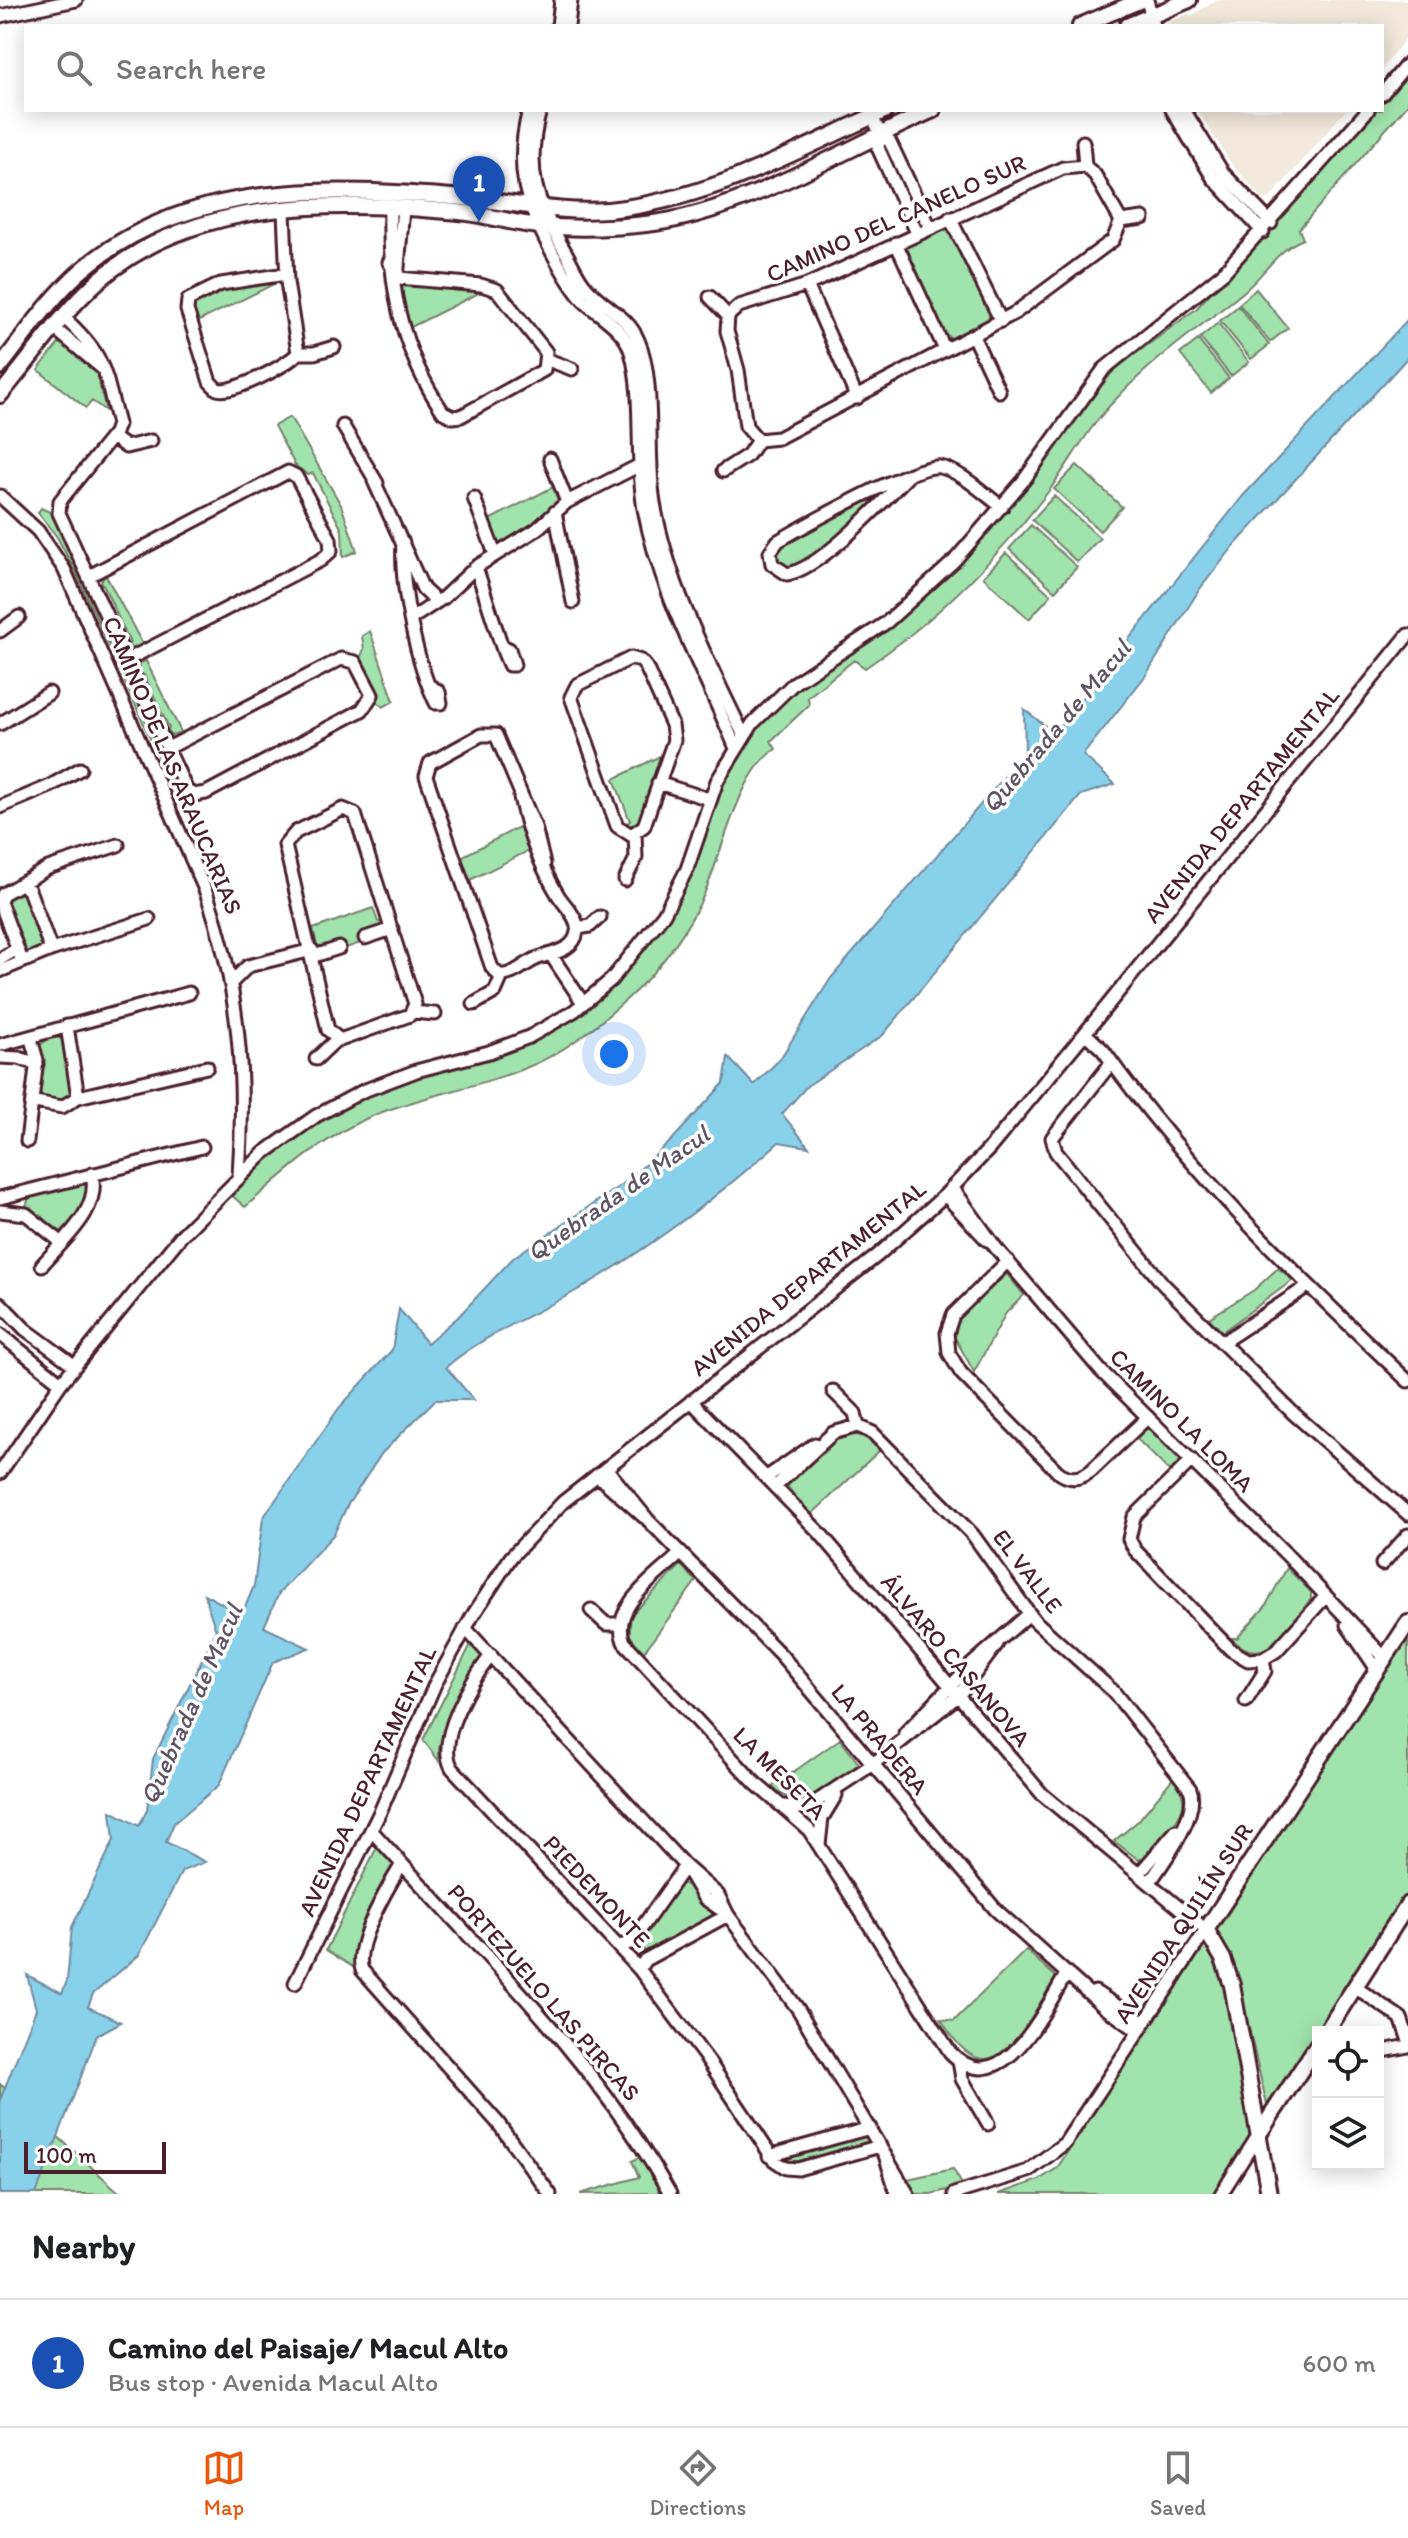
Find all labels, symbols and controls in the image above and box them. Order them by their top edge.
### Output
search box [24,24,1384,112]
icon: search [52,46,96,90]
text: Search here [116,50,266,87]
street label: CAMINO DEL CANELO SUR [762,148,1030,288]
pin: 1 [453,156,505,222]
street label: CAMINO DE LAS ARAUCARIAS [97,612,249,918]
water label: Quebrada de Macul [974,632,1139,819]
street label: AVENIDA DEPARTAMENTAL [1137,681,1345,929]
your location [594,1034,634,1074]
water label: Quebrada de Macul [520,1117,717,1268]
street label: AVENIDA DEPARTAMENTAL [684,1174,932,1382]
street label: CAMINO LA LOMA [1104,1342,1260,1498]
street label: EL VALLE [987,1523,1069,1619]
street label: ÁLVARO CASANOVA [875,1568,1037,1752]
water label: Quebrada de Macul [132,1597,250,1809]
street label: AVENIDA DEPARTAMENTAL [292,1641,442,1921]
street label: LA PRADERA [825,1678,935,1800]
street label: LA MESETA [727,1720,833,1826]
street label: AVENIDA QUILÍN SUR [1107,1817,1259,2029]
street label: PIEDEMONTE [537,1829,657,1953]
street label: PORTEZUELO LAS PIRCAS [442,1877,646,2107]
map controls [1312,2026,1384,2170]
button: locate [1312,2026,1384,2098]
button: layers [1312,2098,1384,2170]
scale bar [24,2138,166,2174]
text: 100 m [36,2142,97,2169]
text: Nearby [32,2226,135,2267]
text: Camino del Paisaje/ Macul Alto [108,2329,508,2366]
text: 1 [52,2347,64,2379]
text: 600 m [1302,2347,1376,2379]
text: Bus stop · Avenida Macul Alto [108,2366,438,2398]
tab: Map [202,2446,246,2521]
tab: Directions [650,2446,746,2521]
tab: Saved [1150,2446,1206,2521]

